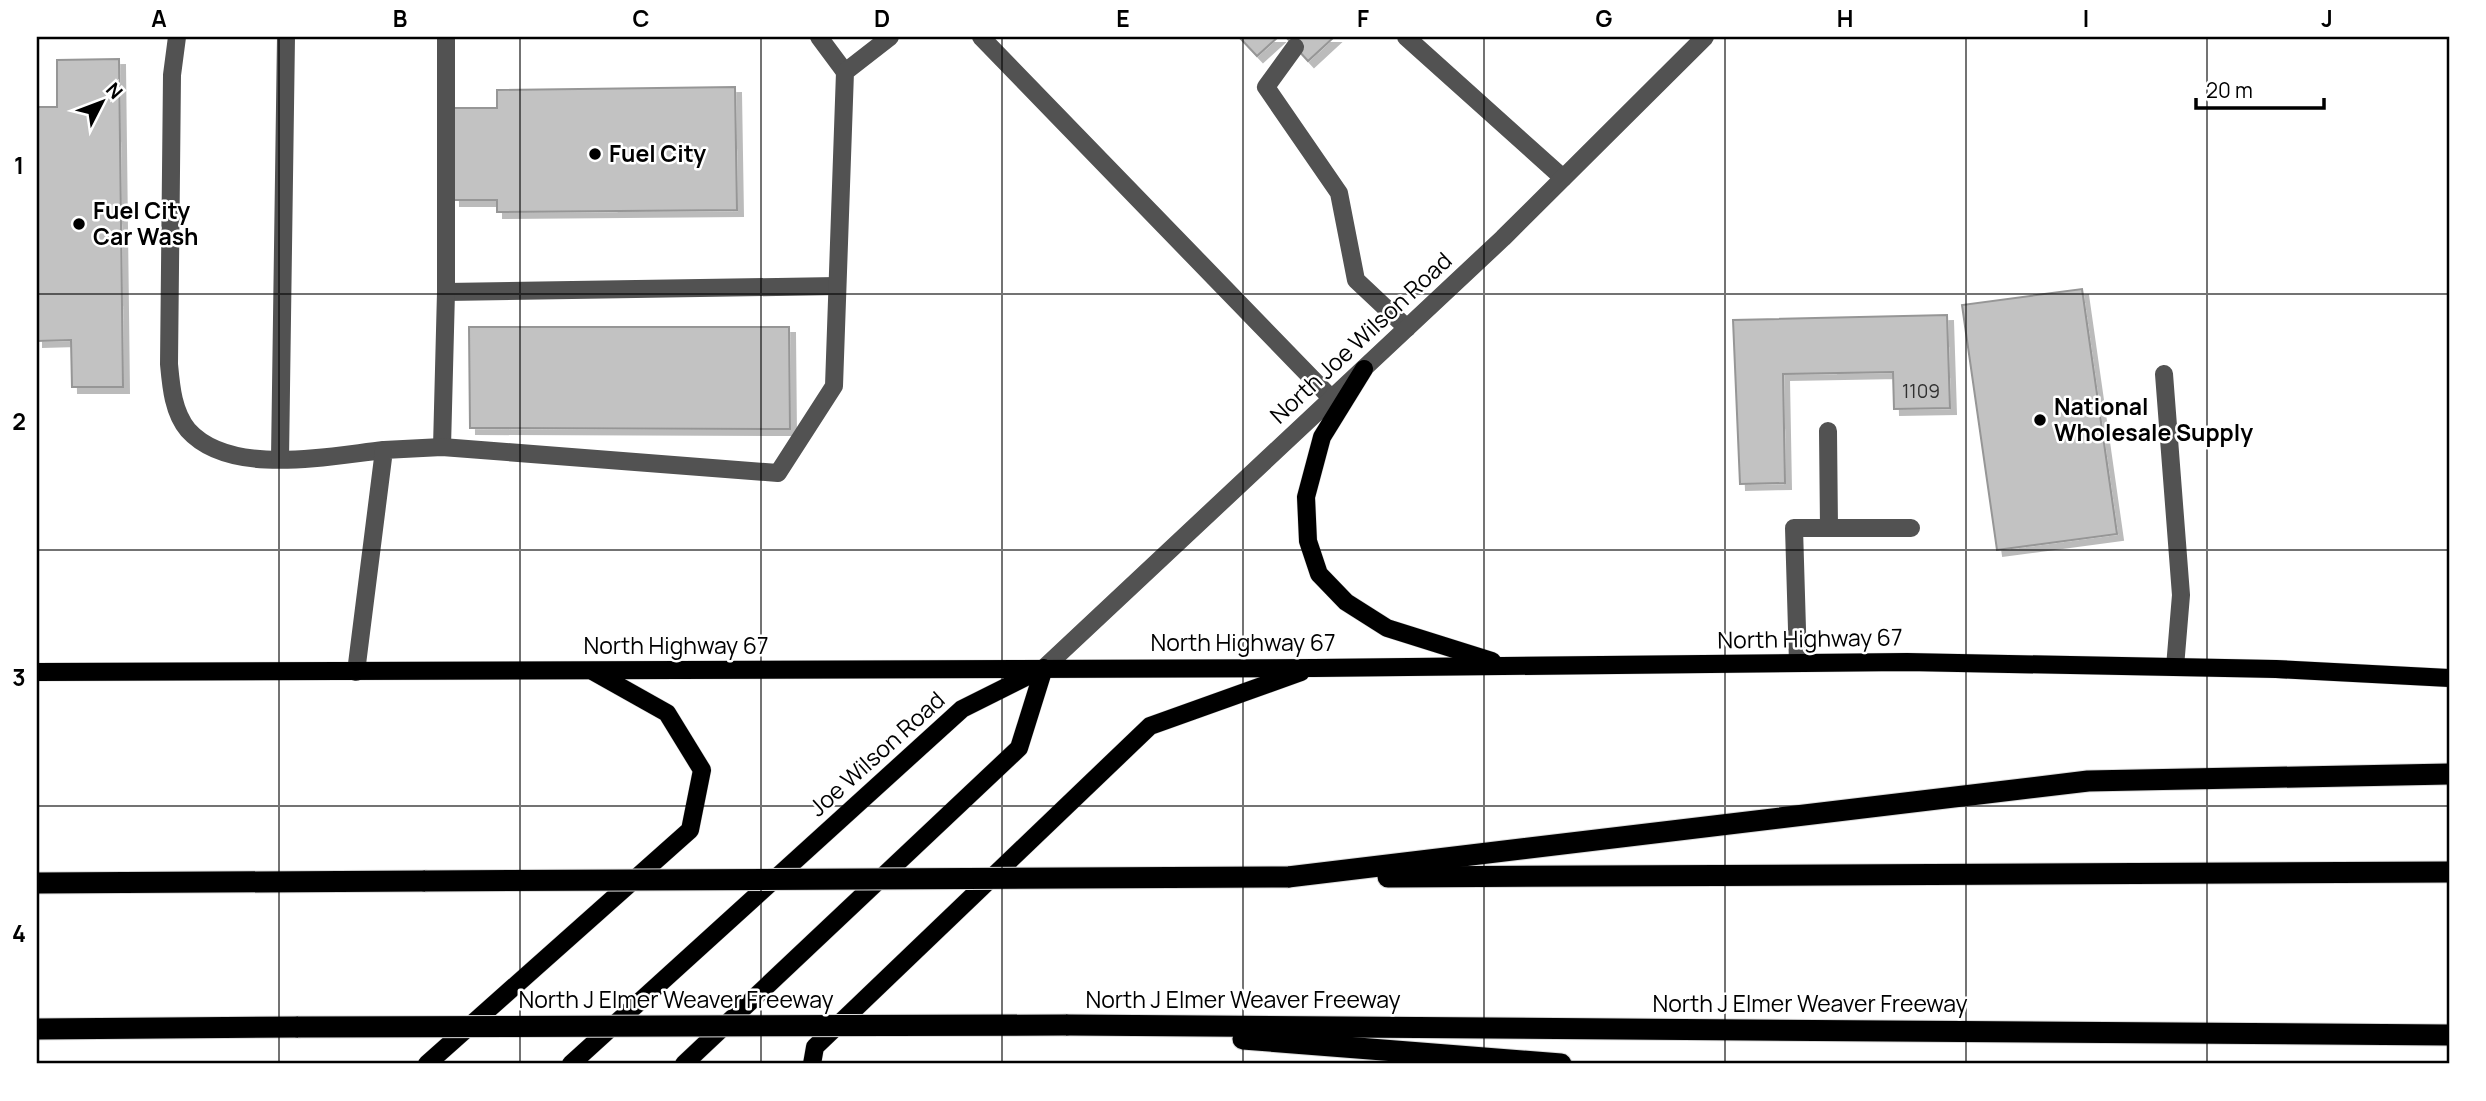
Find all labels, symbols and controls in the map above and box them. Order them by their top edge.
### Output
text: A [151,2,167,34]
text: B [393,2,407,34]
text: C [633,2,650,34]
text: D [874,2,890,34]
text: E [1116,2,1130,34]
text: F [1357,2,1369,34]
text: G [1596,2,1613,34]
text: H [1837,2,1853,34]
text: I [2083,2,2089,34]
text: J [2321,2,2333,34]
north arrow [66,66,136,136]
scale bar [2196,66,2323,110]
text: 20 m [2206,76,2253,104]
text: N [100,77,129,104]
place label: Fuel City [609,137,706,169]
marker: Fuel City [587,146,603,162]
text: 1 [14,149,24,181]
place label: Fuel City Car Wash [93,194,199,252]
marker: Fuel City Car Wash [71,216,87,232]
street label: North Joe Wilson Road [1262,245,1458,430]
house number: 1109 [1902,378,1940,404]
place label: National Wholesale Supply [2054,390,2253,448]
text: 2 [12,405,26,437]
marker: National Wholesale Supply [2032,412,2048,428]
street label: North Highway 67 [1717,620,1903,656]
street label: North Highway 67 [1150,626,1336,658]
street label: North Highway 67 [583,629,769,661]
text: 3 [12,661,26,693]
street label: Joe Wilson Road [802,684,951,823]
text: 4 [12,917,26,949]
street label: North J Elmer Weaver Freeway [518,983,834,1015]
street label: North J Elmer Weaver Freeway [1085,983,1401,1015]
street label: North J Elmer Weaver Freeway [1652,987,1968,1019]

